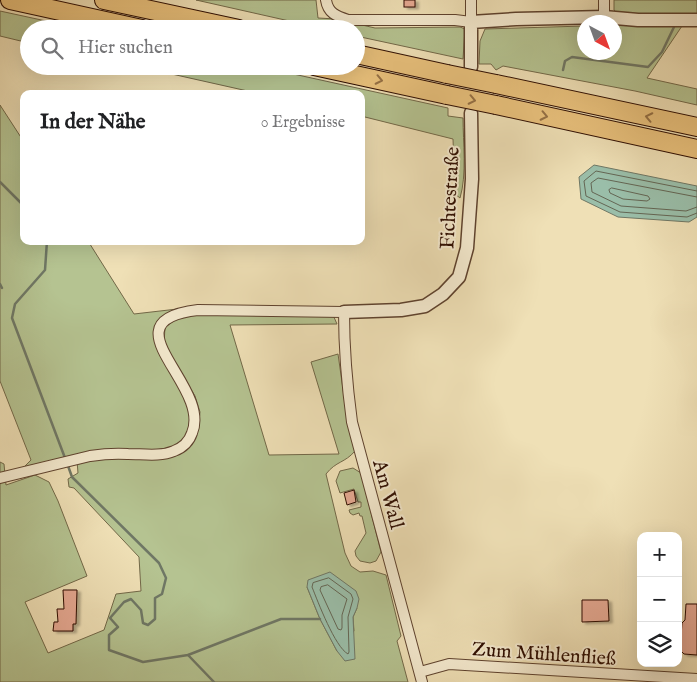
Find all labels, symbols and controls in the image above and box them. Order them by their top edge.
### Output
north arrow [577,15,622,60]
search box [20,20,365,75]
icon: search [38,34,66,62]
text: Hier suchen [78,36,173,60]
one-way arrow [375,74,384,85]
one-way arrow [467,94,476,105]
text: In der Nähe [40,109,146,136]
one-way arrow [540,110,548,120]
one-way arrow [645,112,654,123]
text: 0 Ergebnisse [261,113,345,133]
street label: Fichtestraße [435,146,466,250]
street label: Am Wall [366,456,409,532]
map controls [637,532,682,667]
button: + [637,532,682,577]
button: − [637,577,682,622]
button: layers [637,622,682,667]
street label: Zum Mühlenfließ [471,637,617,672]

